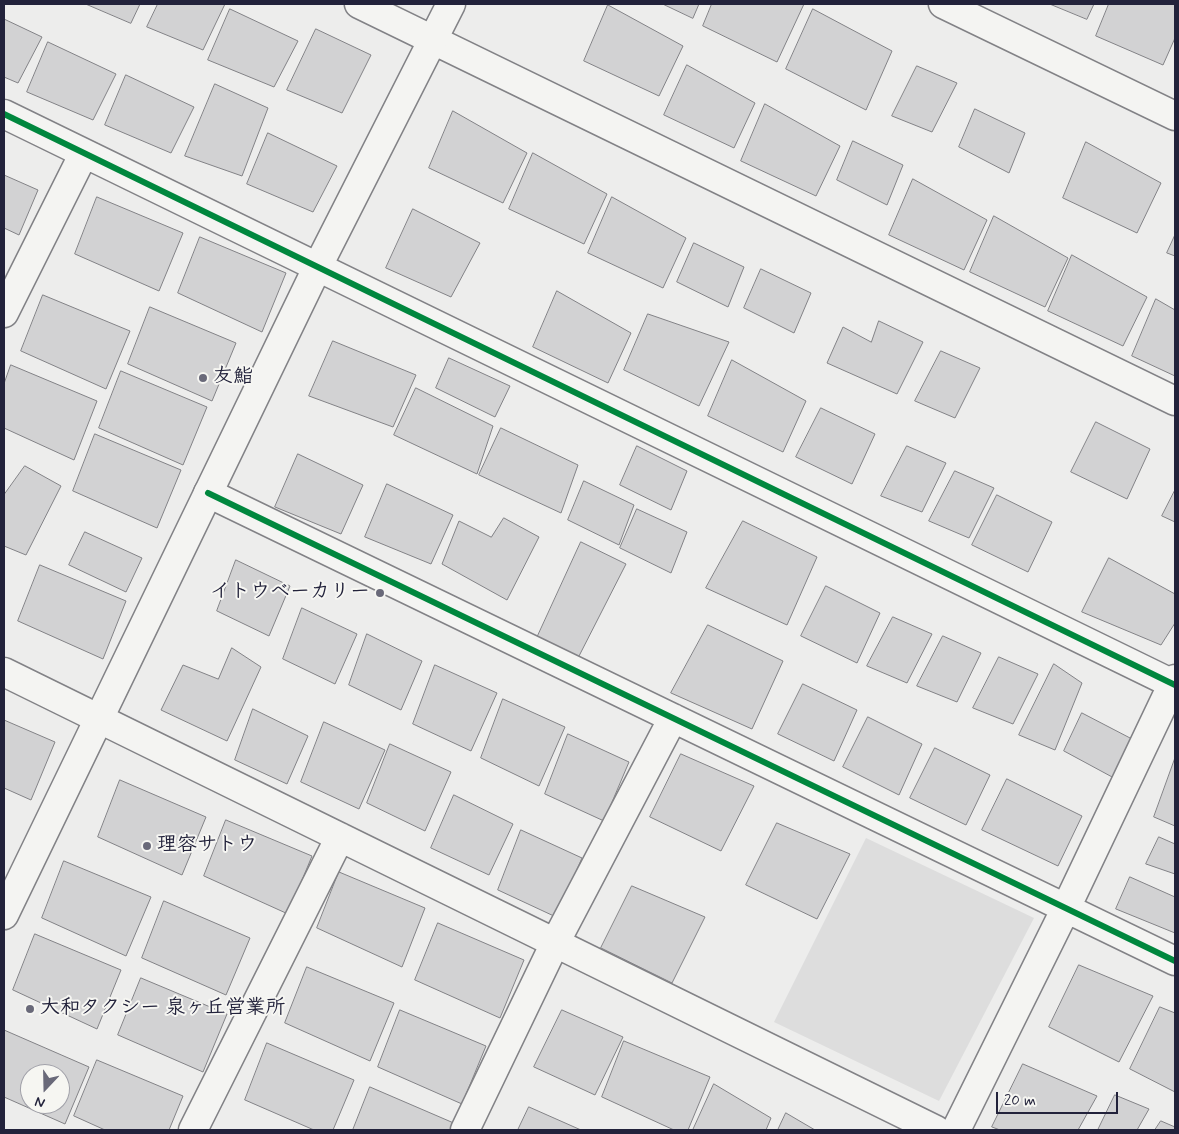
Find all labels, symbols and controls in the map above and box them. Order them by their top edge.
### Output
place label: 友鮨 [213,366,253,390]
marker: 友鮨 [197,372,209,384]
place label: イトウベーカリー [210,581,370,605]
marker: イトウベーカリー [374,587,386,599]
place label: 理容サトウ [157,834,257,858]
marker: 理容サトウ [141,840,153,852]
place label: 大和タクシー 泉ヶ丘営業所 [40,997,285,1021]
marker: 大和タクシー 泉ヶ丘営業所 [24,1003,36,1015]
north arrow [20,1064,70,1114]
scale bar [999,1082,1122,1114]
text: 20 m [1004,1091,1036,1111]
text: N [32,1092,48,1112]

